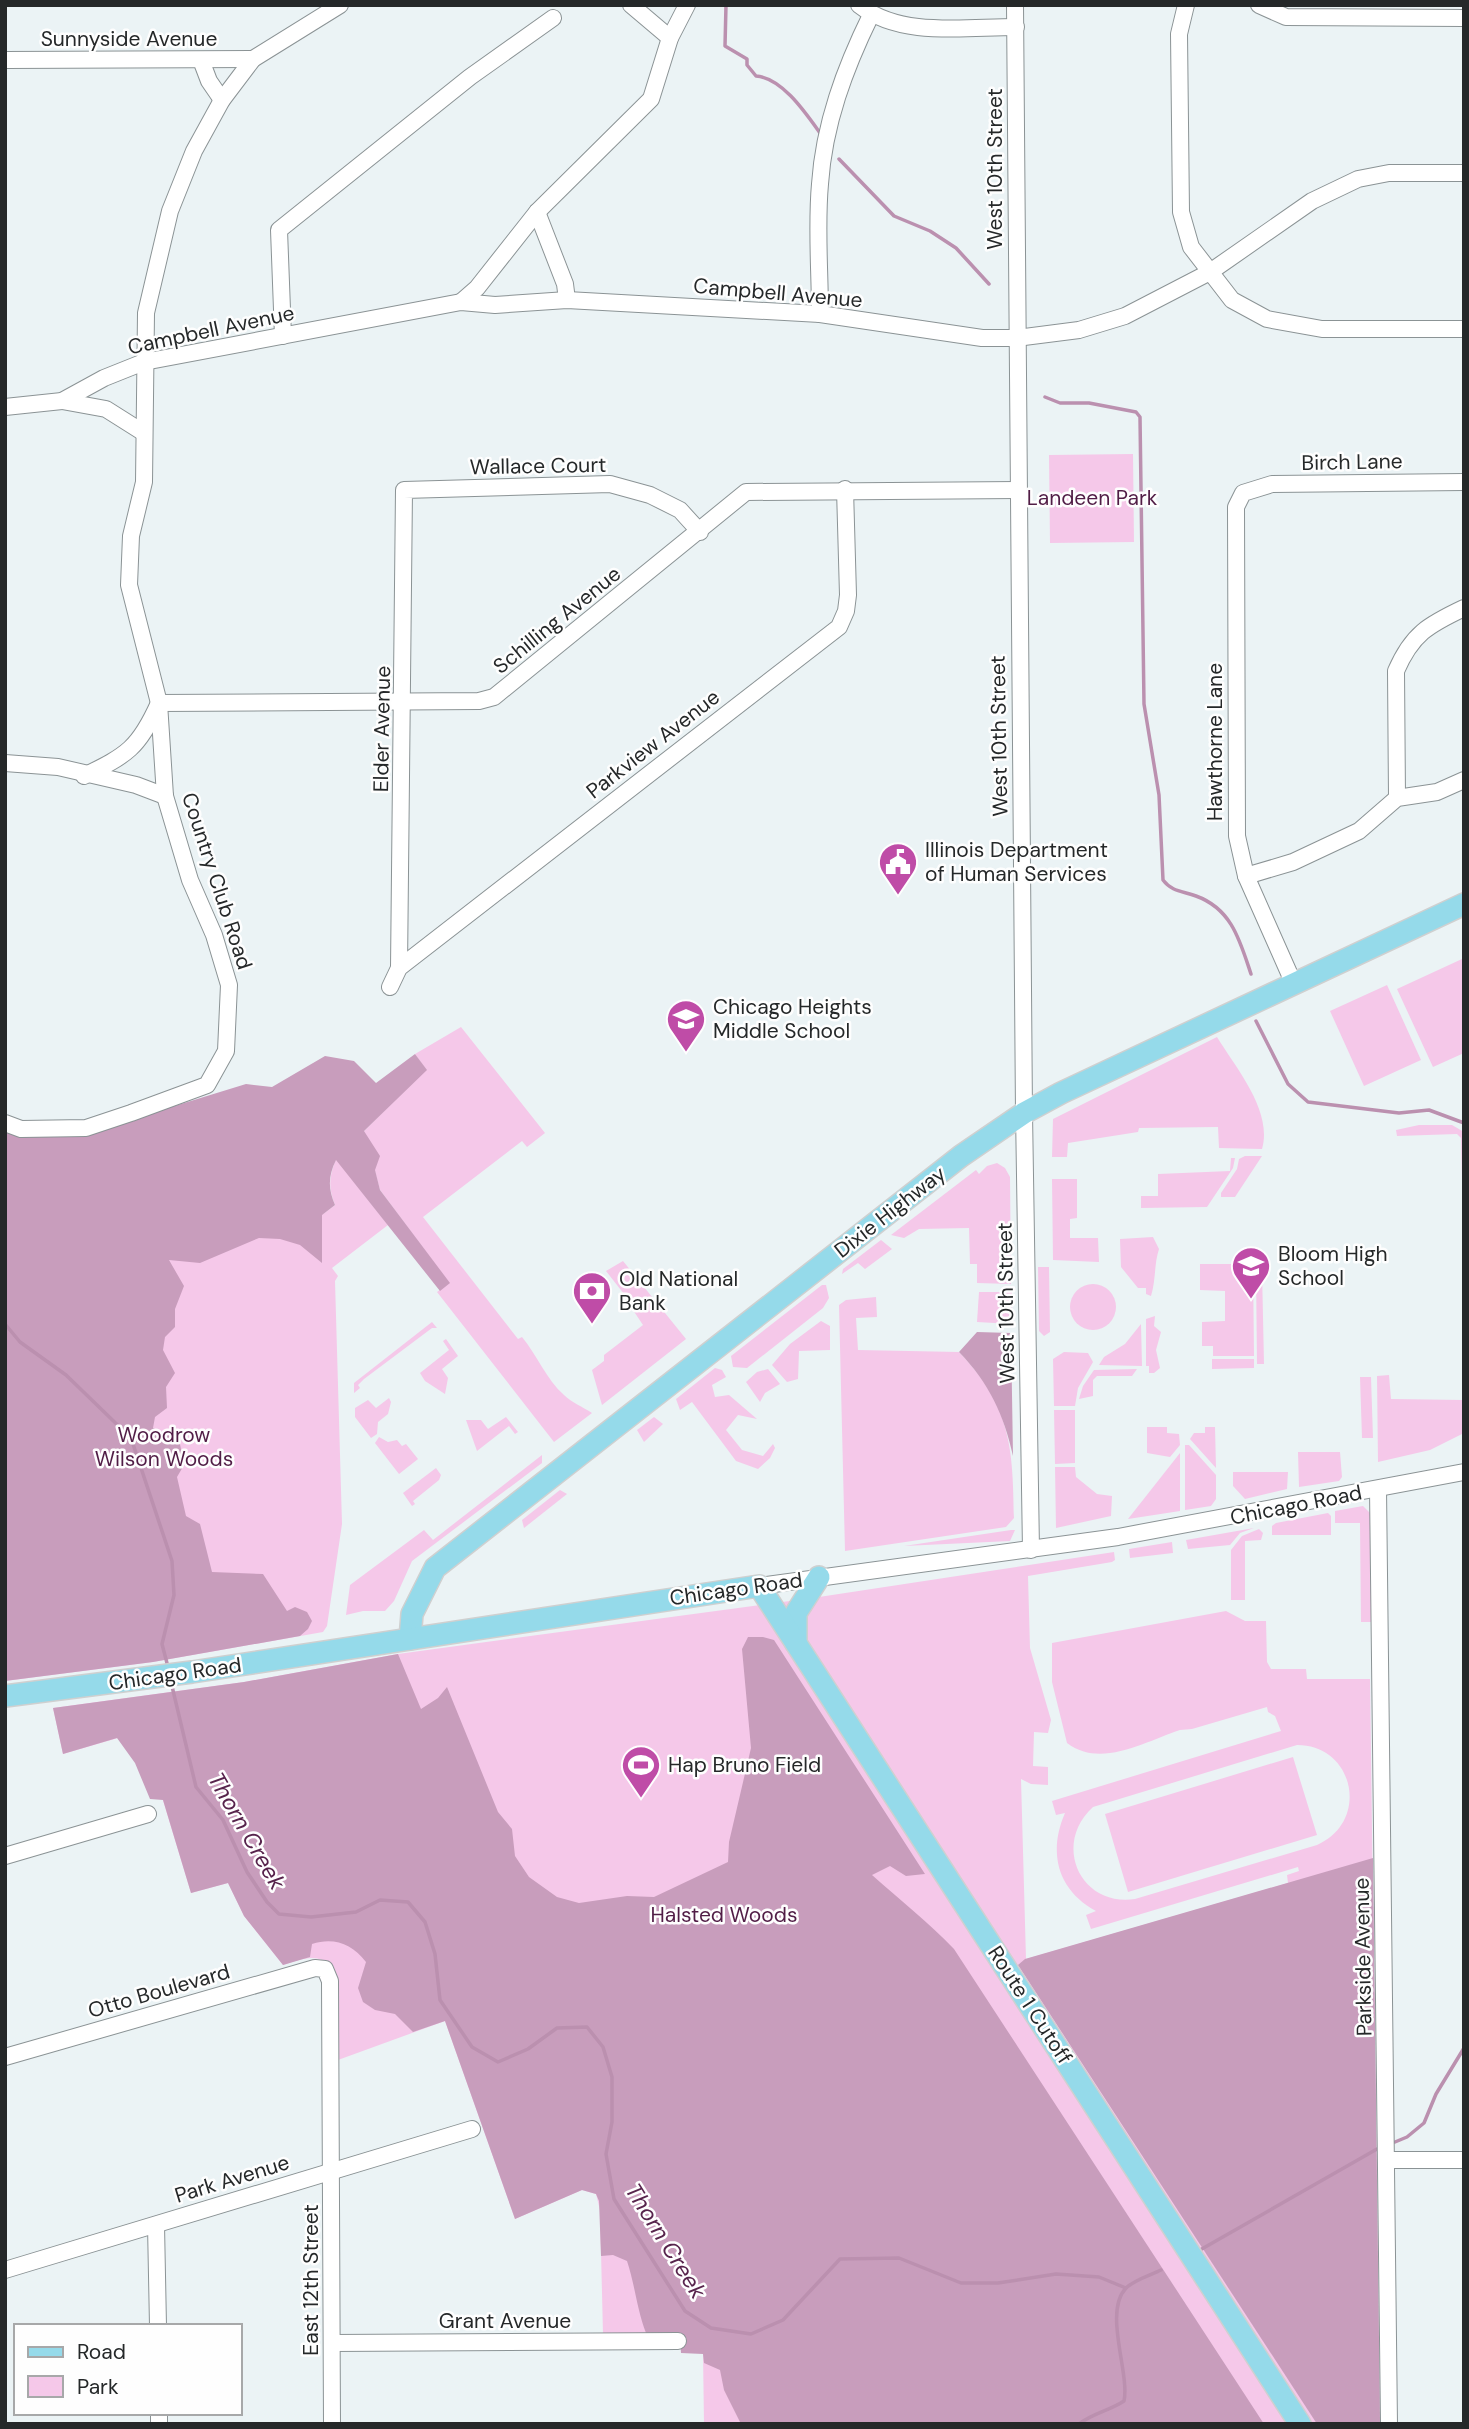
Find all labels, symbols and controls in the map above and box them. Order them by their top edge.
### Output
street label: Sunnyside Avenue [41,25,217,53]
street label: West 10th Street [981,88,1009,250]
street label: Campbell Avenue [692,272,864,314]
street label: Campbell Avenue [125,299,297,361]
street label: Birch Lane [1301,447,1403,477]
street label: Wallace Court [469,451,607,481]
park label: Landeen Park [1027,484,1158,512]
street label: Schilling Avenue [487,560,627,680]
street label: West 10th Street [984,655,1014,817]
street label: Hawthorne Lane [1201,663,1229,821]
street label: Elder Avenue [367,666,397,792]
street label: Parkview Avenue [581,683,726,805]
street label: Country Club Road [175,789,259,973]
place label: Illinois Department of Human Services [925,836,1108,888]
public building icon: Illinois Department of Human Services [877,841,919,896]
place label: Chicago Heights Middle School [713,993,872,1045]
school or university icon: Chicago Heights Middle School [665,998,707,1053]
street label: Dixie Highway [829,1160,952,1264]
street label: West 10th Street [991,1222,1021,1384]
place label: Bloom High School [1278,1240,1388,1292]
school or university icon: Bloom High School [1230,1245,1272,1300]
place label: Old National Bank [619,1265,738,1317]
bank icon: Old National Bank [571,1270,613,1325]
park label: Woodrow Wilson Woods [95,1421,233,1473]
street label: Chicago Road [1228,1478,1364,1532]
street label: Chicago Road [668,1566,804,1612]
street label: Chicago Road [107,1651,243,1697]
sports icon: Hap Bruno Field [620,1744,662,1799]
place label: Hap Bruno Field [668,1751,821,1779]
water label: Thorn Creek [201,1767,293,1895]
street label: Parkside Avenue [1348,1877,1378,2036]
park label: Halsted Woods [651,1901,797,1929]
street label: Route 1 Cutoff [981,1940,1079,2070]
street label: Otto Boulevard [85,1957,233,2025]
street label: Park Avenue [171,2148,293,2210]
water label: Thorn Creek [619,2178,713,2305]
street label: East 12th Street [297,2204,325,2356]
street label: Grant Avenue [439,2307,571,2335]
legend [14,2324,242,2415]
text: Road [77,2338,126,2366]
text: Park [77,2373,119,2401]

